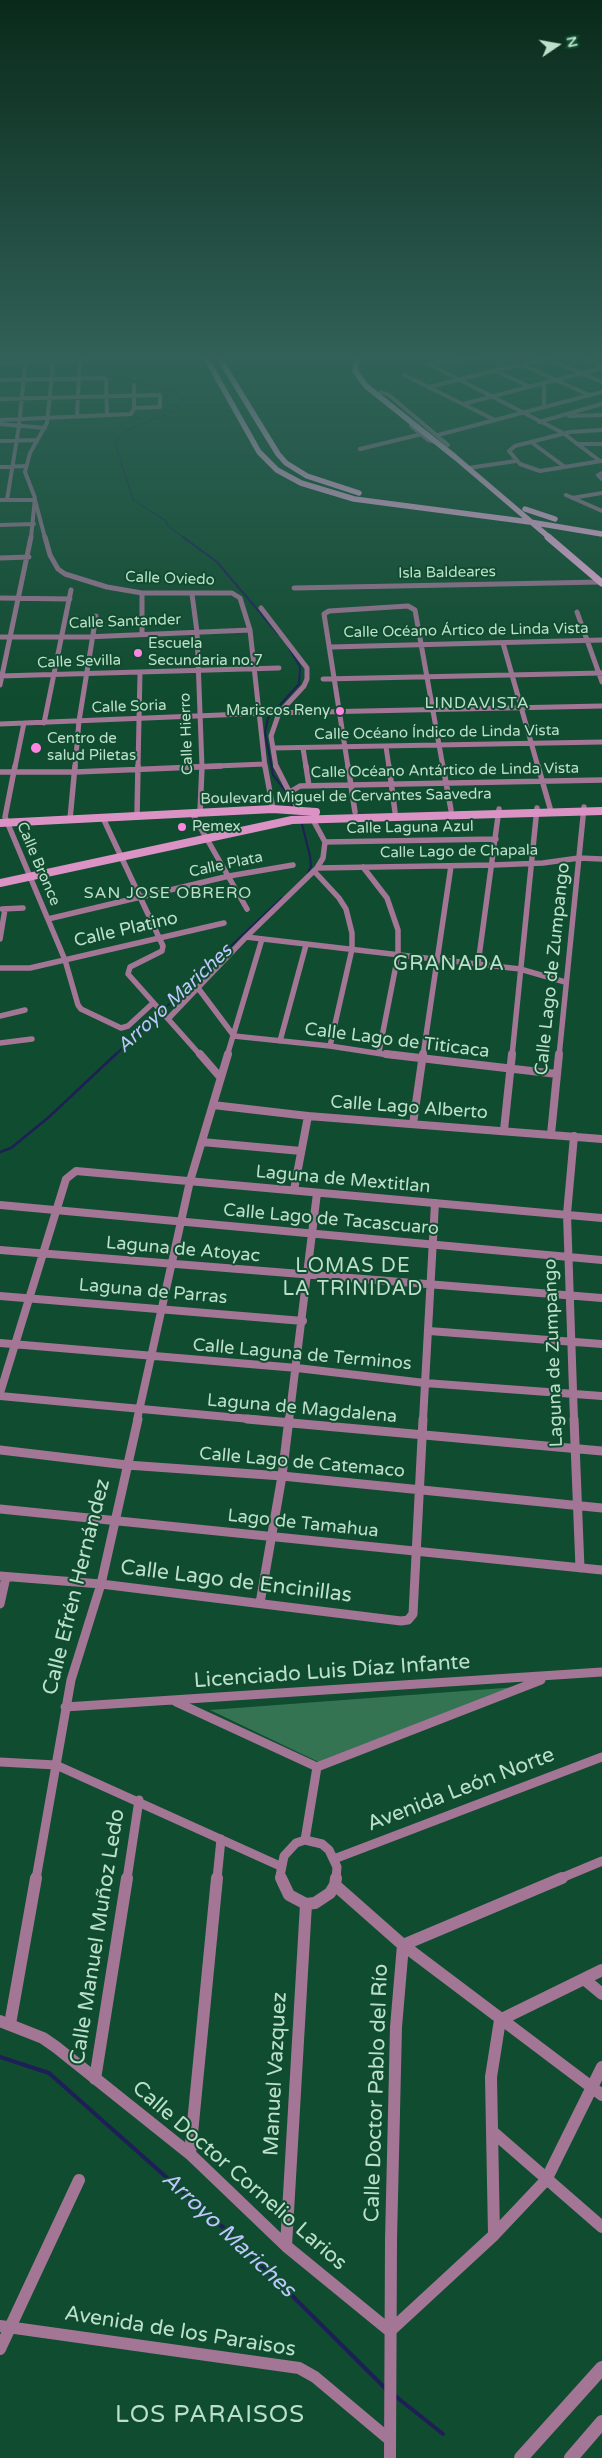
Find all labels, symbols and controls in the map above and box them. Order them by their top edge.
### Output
north arrow [532,20,582,70]
text: N [563,35,582,49]
street label: Isla Baldeares [398,563,496,583]
street label: Calle Oviedo [125,568,215,590]
street label: Calle Santander [69,611,181,633]
street label: Calle Océano Ártico de Linda Vista [343,620,589,642]
place label: Escuela Secundaria no.7 [148,635,263,670]
marker: Escuela Secundaria no.7 [132,647,144,659]
street label: Calle Sevilla [37,652,121,672]
street label: Calle Hierro [177,692,197,776]
district label: LINDAVISTA [423,694,531,714]
street label: Calle Soria [91,697,167,717]
place label: Mariscos Reny [226,702,330,720]
marker: Mariscos Reny [334,705,346,717]
street label: Calle Océano Índico de Linda Vista [314,722,560,744]
place label: Centro de salud Piletas [47,730,136,765]
marker: Centro de salud Piletas [29,741,43,755]
street label: Calle Océano Antártico de Linda Vista [311,760,579,782]
street label: Boulevard Miguel de Cervantes Saavedra [200,785,492,809]
place label: Pemex [192,818,241,836]
street label: Calle Laguna Azul [346,818,474,838]
street label: Calle Bronce [12,819,64,909]
marker: Pemex [176,821,188,833]
street label: Calle Lago de Chapala [380,842,538,862]
street label: Calle Plata [188,848,264,882]
street label: Calle Lago de Zumpango [531,862,575,1076]
district label: SAN JOSE OBRERO [82,884,254,904]
street label: Calle Platino [72,908,180,952]
water label: Arroyo Mariches [113,940,237,1058]
district label: GRANADA [392,953,506,977]
street label: Calle Lago de Titicaca [303,1019,491,1063]
street label: Calle Lago Alberto [330,1092,488,1124]
street label: Laguna de Mextitlan [255,1162,431,1198]
street label: Calle Lago de Tacascuaro [222,1200,440,1240]
street label: Laguna de Atoyac [105,1233,261,1267]
district label: LOMAS DE LA TRINIDAD [281,1255,425,1302]
street label: Laguna de Zumpango [540,1258,568,1448]
street label: Laguna de Parras [78,1275,228,1309]
street label: Calle Laguna de Terminos [192,1335,412,1375]
street label: Laguna de Magdalena [206,1390,398,1428]
street label: Calle Lago de Catemaco [198,1443,406,1483]
street label: Calle Efrén Hernández [38,1476,116,1698]
street label: Lago de Tamahua [226,1505,380,1543]
street label: Calle Lago de Encinillas [119,1555,353,1609]
street label: Licenciado Luis Díaz Infante [193,1650,471,1694]
street label: Avenida León Norte [364,1743,558,1837]
street label: Calle Manuel Muñoz Ledo [65,1807,131,2067]
street label: Calle Doctor Pablo del Río [360,1963,394,2223]
street label: Manuel Vazquez [259,1991,293,2157]
street label: Calle Doctor Cornelio Larios [127,2076,351,2276]
water label: Arroyo Mariches [156,2167,300,2303]
street label: Avenida de los Paraisos [63,2301,297,2363]
district label: LOS PARAISOS [113,2402,307,2430]

